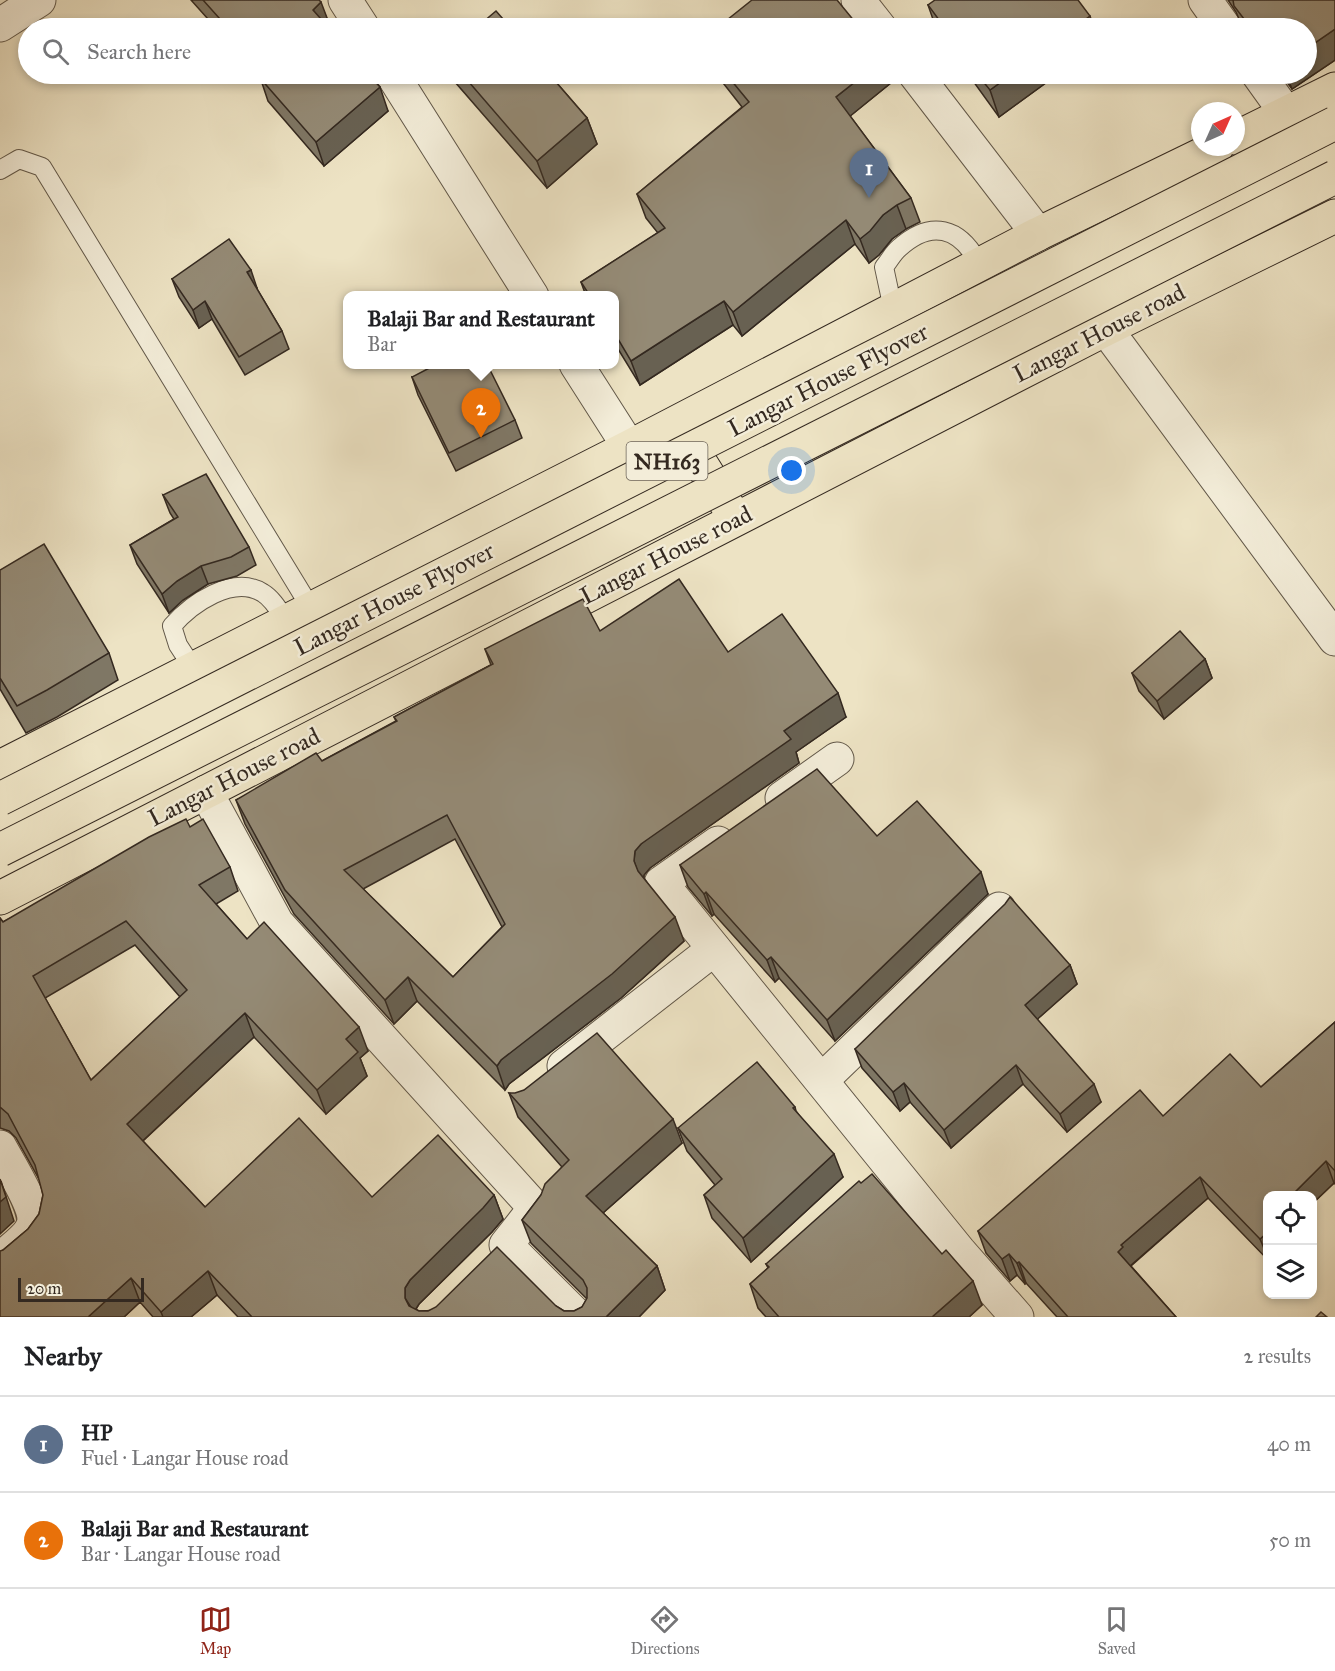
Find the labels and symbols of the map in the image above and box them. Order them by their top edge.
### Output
north arrow [1191,102,1245,156]
pin: 1 [850,148,888,198]
street label: Langar House road [1008,277,1190,389]
street label: Langar House Flyover [723,316,933,444]
pin: 2 [462,388,500,438]
road number: NH163 [626,442,708,480]
your location [777,456,806,485]
street label: Langar House road [575,499,757,611]
street label: Langar House Flyover [289,535,499,663]
street label: Langar House road [143,721,325,833]
scale bar [18,1275,144,1302]

